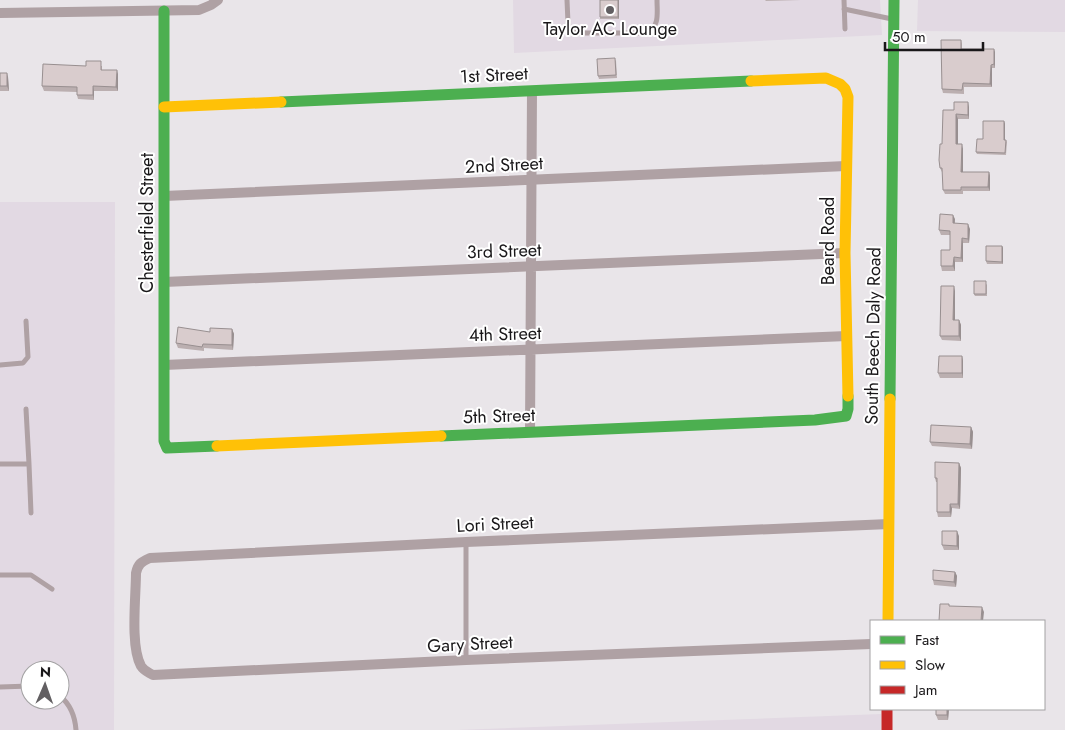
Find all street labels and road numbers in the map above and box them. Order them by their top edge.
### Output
street label: 1st Street [459,60,529,90]
street label: 2nd Street [464,150,544,180]
street label: Chesterfield Street [134,152,160,293]
street label: Beard Road [815,197,841,285]
street label: 3rd Street [466,237,542,265]
street label: South Beech Daly Road [858,247,888,425]
street label: 4th Street [468,320,542,348]
street label: 5th Street [462,402,536,430]
street label: Lori Street [456,509,535,539]
street label: Gary Street [427,629,514,659]

